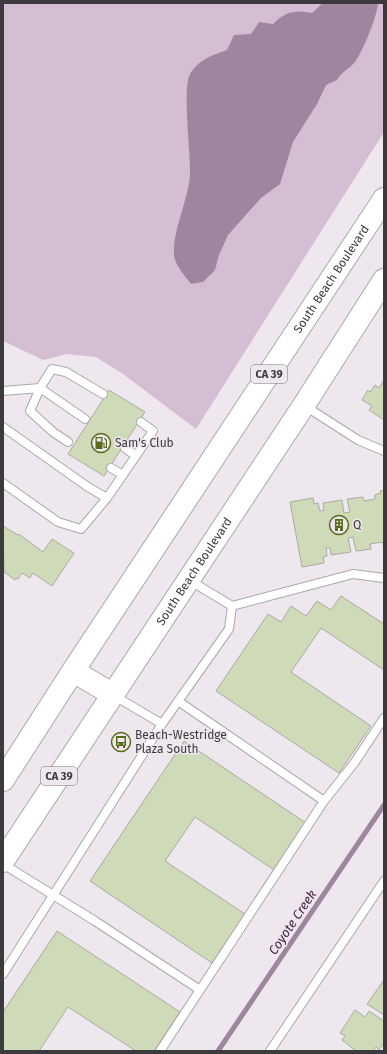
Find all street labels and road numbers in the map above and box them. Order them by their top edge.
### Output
street label: South Beach Boulevard [291,222,372,336]
road number: CA 39 [251,365,287,383]
street label: South Beach Boulevard [154,515,235,628]
road number: CA 39 [41,767,77,785]

